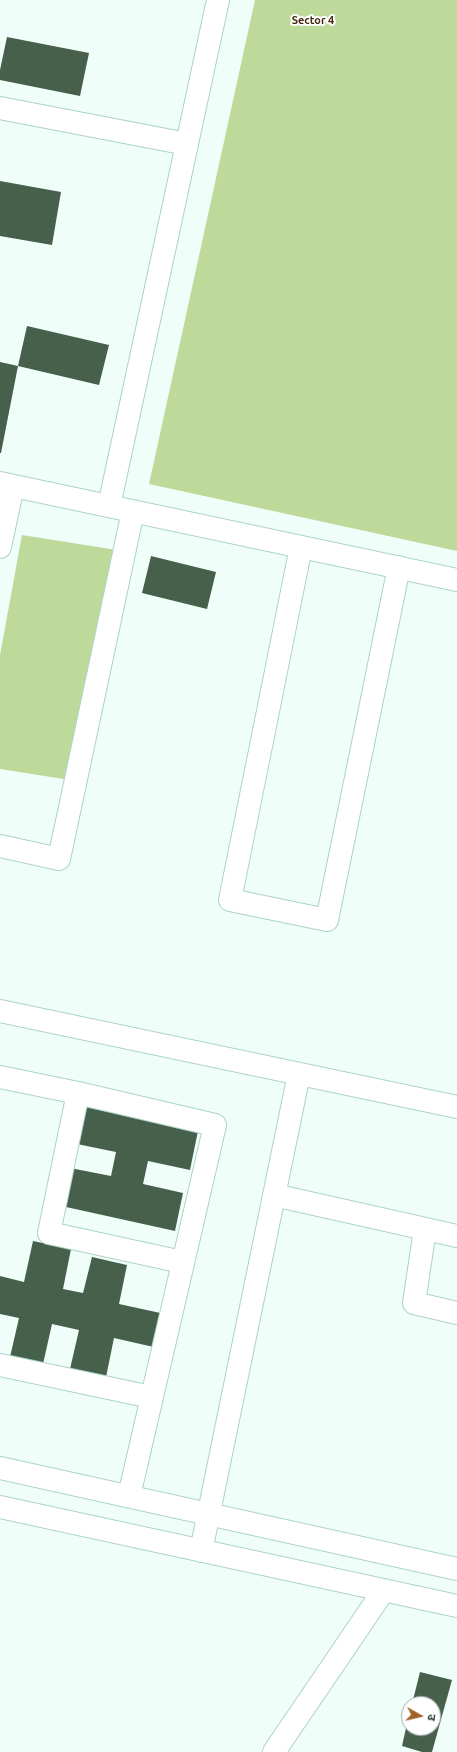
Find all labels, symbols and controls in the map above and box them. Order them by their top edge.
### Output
district label: Sector 4 [292,13,334,27]
north arrow [401,1696,441,1736]
text: उ [426,1714,438,1722]

